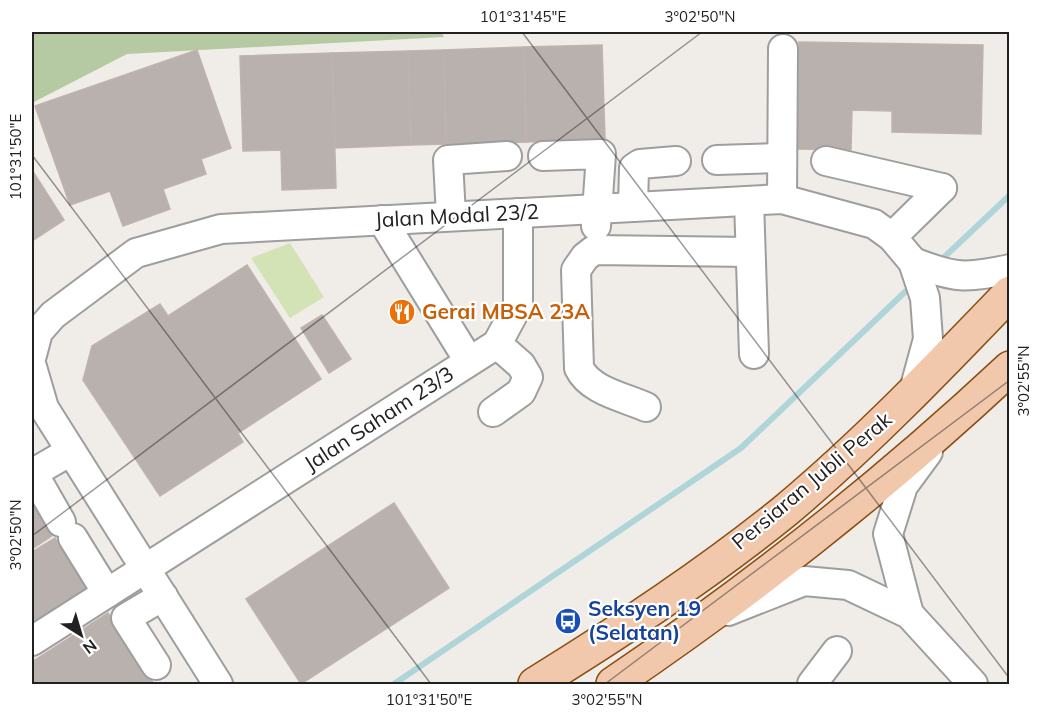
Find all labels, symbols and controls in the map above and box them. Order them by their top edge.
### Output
text: 101°31'45"E [480,7,566,26]
text: 3°02'50"N [665,7,735,26]
text: 101°31'50"E [6,114,25,200]
street label: Jalan Modal 23/2 [374,198,540,232]
restaurant icon: Gerai MBSA 23A [387,297,417,327]
place label: Gerai MBSA 23A [422,298,590,324]
text: 3°02'55"N [1014,346,1033,416]
street label: Jalan Saham 23/3 [299,360,458,476]
street label: Persiaran Jubli Perak [726,406,897,555]
text: 3°02'50"N [6,500,25,570]
place label: Seksyen 19 (Selatan) [588,595,701,645]
north arrow [51,605,111,665]
bus stop icon: Seksyen 19 (Selatan) [553,606,583,636]
text: N [79,635,101,659]
text: 101°31'50"E [386,690,472,709]
text: 3°02'55"N [572,690,642,709]

